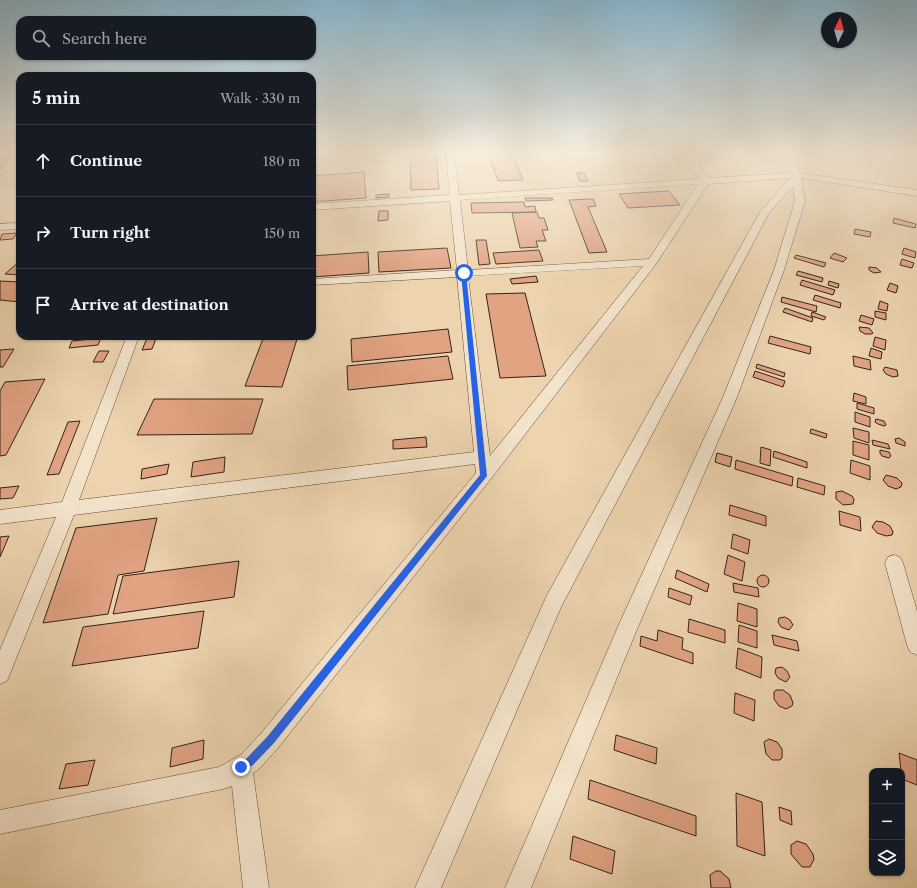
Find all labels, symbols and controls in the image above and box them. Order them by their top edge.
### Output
north arrow [821,12,857,48]
search box [16,16,316,60]
icon: search [30,27,52,49]
text: Search here [62,29,147,48]
text: 5 min [32,88,80,108]
text: Walk · 330 m [220,90,300,106]
icon: ahead [32,150,54,172]
text: Continue [70,151,142,170]
text: 180 m [263,153,300,169]
icon: right [32,222,54,244]
text: Turn right [70,223,150,242]
text: 150 m [264,225,300,241]
route start [455,264,473,282]
icon: arrive [32,294,54,316]
text: Arrive at destination [70,295,229,314]
route end [232,758,250,776]
map controls [869,768,905,876]
button: + [869,768,905,804]
button: − [869,804,905,840]
button: layers [869,840,905,876]

